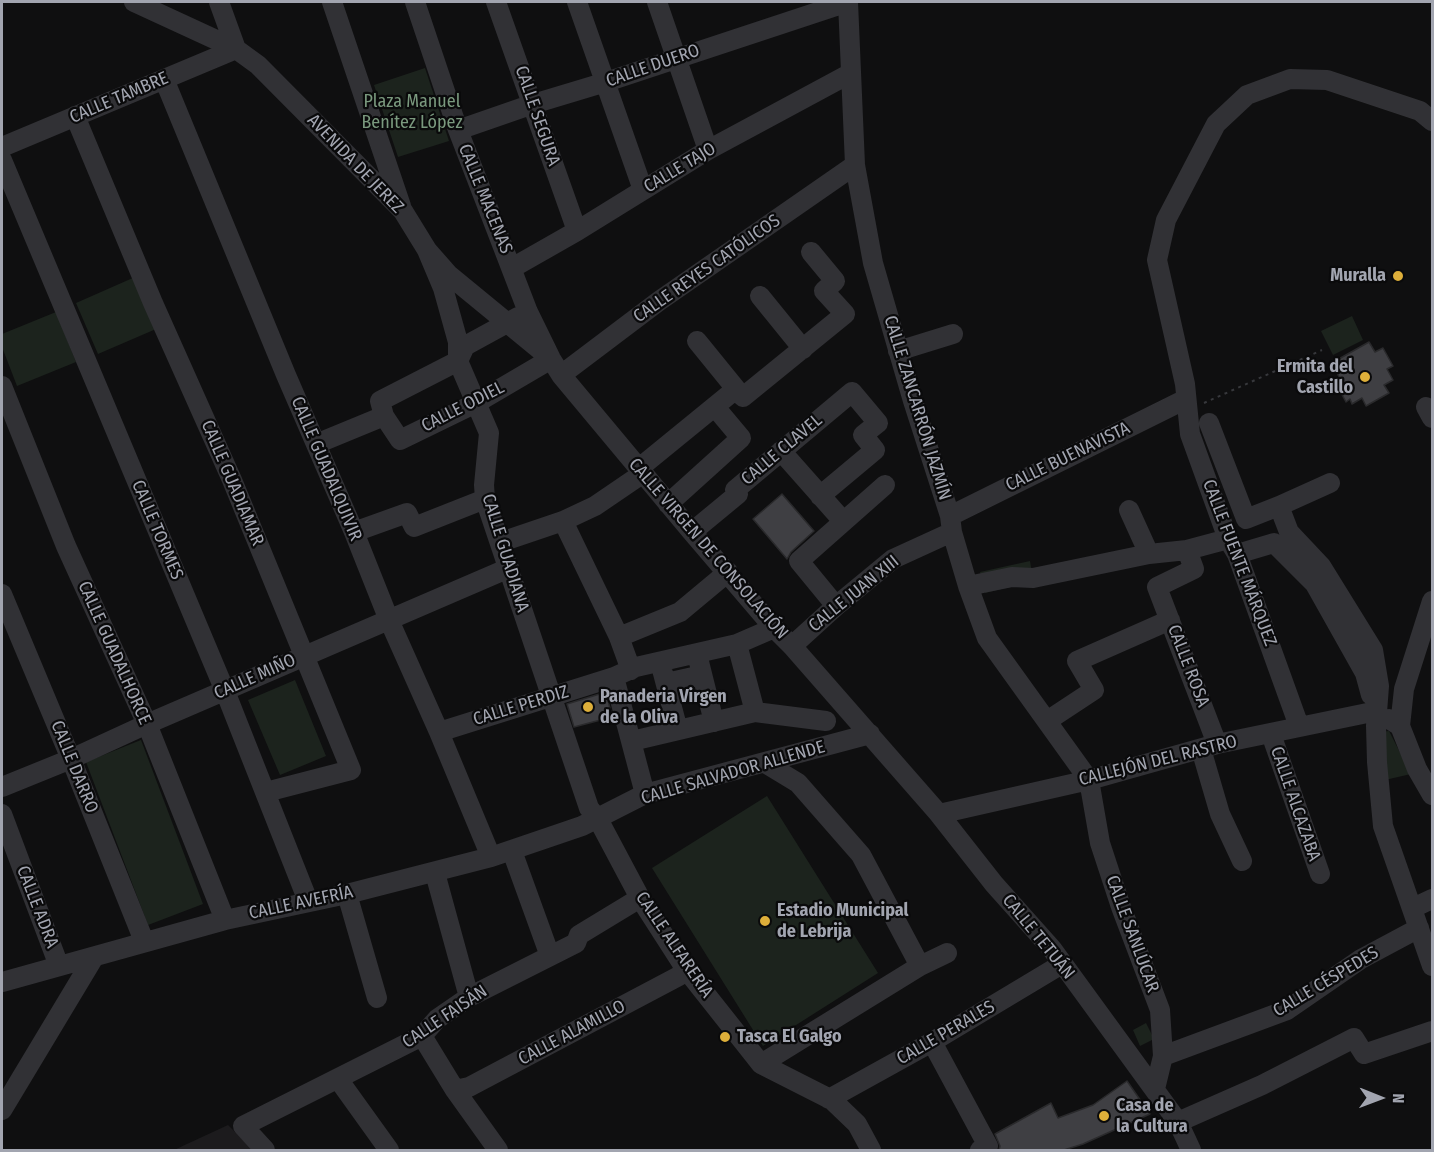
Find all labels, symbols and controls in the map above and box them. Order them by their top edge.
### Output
street label: CALLE DUERO [603,40,703,92]
street label: CALLE SEGURA [510,63,564,169]
street label: CALLE TAMBRE [66,68,172,128]
park label: Plaza Manuel Benítez López [362,91,462,134]
street label: AVENIDA DE JEREZ [302,110,408,218]
street label: CALLE TAJO [640,138,720,198]
street label: CALLE MACENAS [453,141,517,257]
street label: CALLE REYES CATÓLICOS [629,210,785,328]
place label: Muralla [1330,265,1386,287]
marker: Muralla [1391,269,1405,283]
street label: CALLE ZANCARRÓN JAZMÍN [879,313,955,503]
place label: Ermita del Castillo [1277,356,1353,398]
marker: Ermita del Castillo [1358,370,1372,384]
street label: CALLE ODIEL [418,377,508,437]
street label: CALLE GUADALQUIVIR [286,394,366,544]
street label: CALLE CLAVEL [737,410,827,490]
street label: CALLE GUADIAMAR [196,417,268,549]
street label: CALLE BUENAVISTA [1002,418,1134,496]
street label: CALLE VIRGEN DE CONSOLACIÓN [624,454,792,644]
street label: CALLE TORMES [126,477,188,583]
street label: CALLE FUENTE MÁRQUEZ [1197,477,1281,649]
street label: CALLE GUADIANA [477,491,533,615]
street label: CALLE JUAN XIII [804,551,904,637]
street label: CALLE GUADALHORCE [73,578,155,728]
street label: CALLE ROSA [1162,622,1214,710]
street label: CALLE MIÑO [211,649,299,705]
street label: CALLE PERDIZ [471,681,571,731]
place label: Panaderia Virgen de la Oliva [600,686,727,728]
marker: Panaderia Virgen de la Oliva [581,700,595,714]
street label: CALLE DARRO [46,718,102,816]
street label: CALLEJÓN DEL RASTRO [1077,731,1239,791]
street label: CALLE SALVADOR ALLENDE [639,736,827,810]
street label: CALLE ALCAZABA [1265,744,1325,864]
street label: CALLE ADRA [11,863,63,951]
street label: CALLE SANLÚCAR [1101,872,1163,996]
street label: CALLE AVEFRÍA [247,881,355,925]
street label: CALLE ALFARERÍA [631,888,717,1002]
street label: CALLE TETUÁN [997,890,1079,984]
place label: Estadio Municipal de Lebrija [777,900,908,942]
marker: Estadio Municipal de Lebrija [758,914,772,928]
street label: CALLE CÉSPEDES [1269,942,1383,1022]
street label: CALLE FAISÁN [398,981,492,1053]
street label: CALLE ALAMILLO [515,996,629,1070]
street label: CALLE PERALES [893,996,999,1070]
place label: Tasca El Galgo [737,1026,842,1048]
marker: Tasca El Galgo [718,1030,732,1044]
north arrow [1350,1068,1410,1128]
text: N [1389,1093,1408,1103]
place label: Casa de la Cultura [1116,1095,1188,1138]
marker: Casa de la Cultura [1097,1109,1111,1123]

